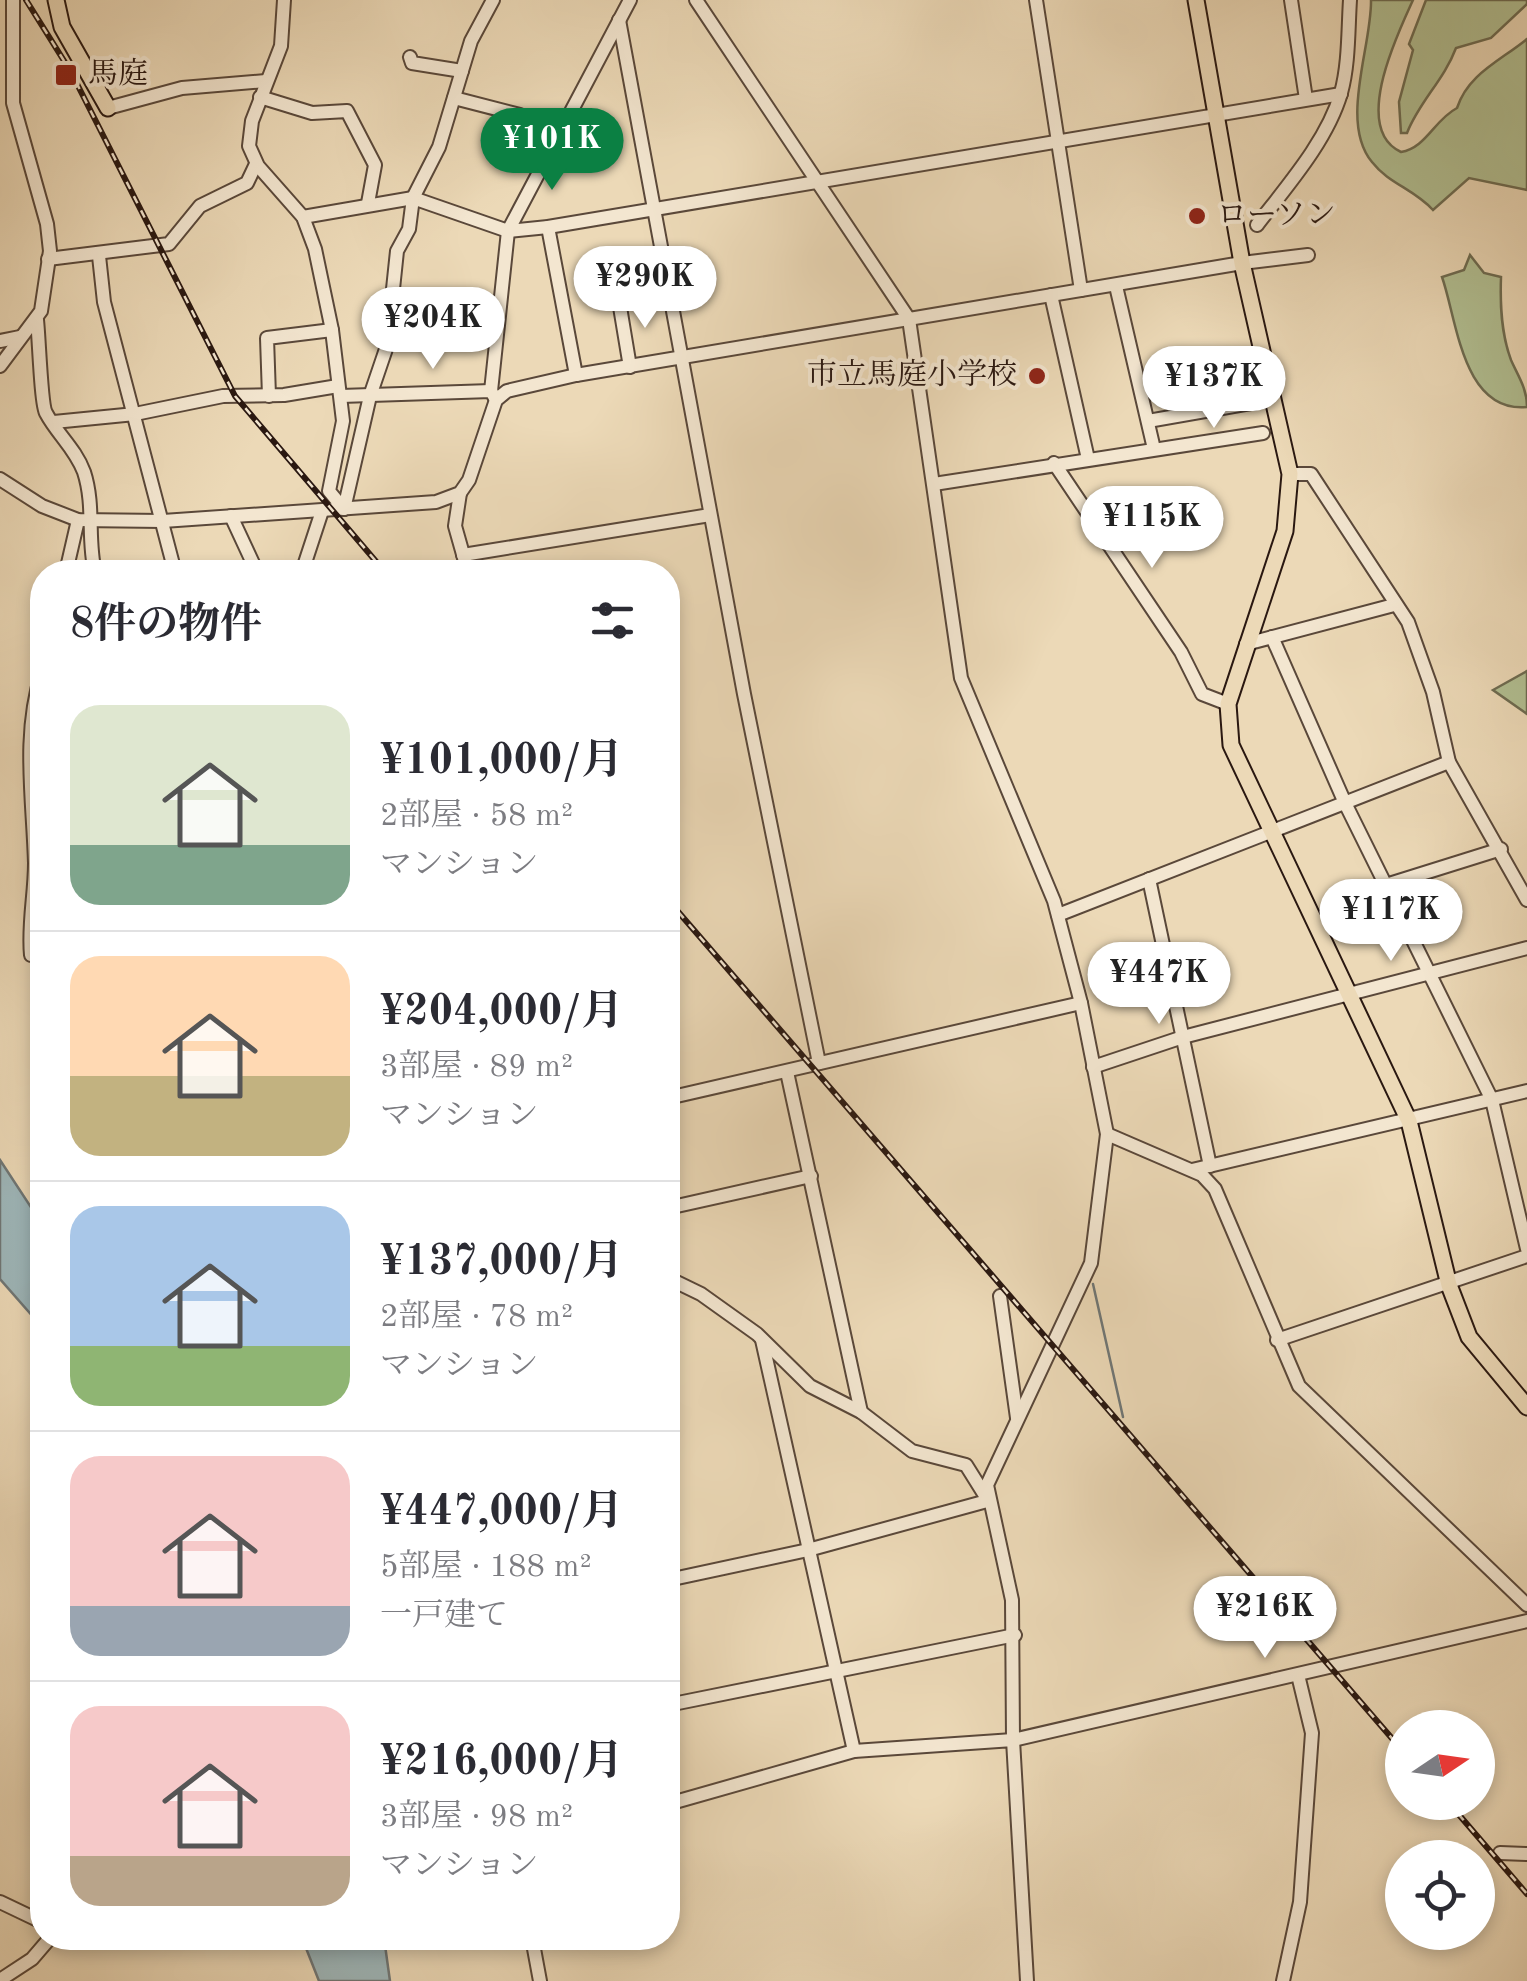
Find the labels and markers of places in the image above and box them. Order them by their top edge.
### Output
place label: 馬庭 [88,57,148,90]
marker: 馬庭 [53,62,79,88]
pin: ¥101K [482,108,622,193]
place label: ローソン [1217,201,1336,231]
marker: ローソン [1186,205,1208,227]
pin: ¥290K [575,246,715,331]
pin: ¥204K [363,287,503,372]
pin: ¥137K [1144,346,1284,431]
place label: 市立馬庭小学校 [807,358,1017,391]
marker: 市立馬庭小学校 [1026,365,1048,387]
pin: ¥115K [1082,486,1222,571]
pin: ¥117K [1321,879,1461,964]
pin: ¥447K [1089,942,1229,1027]
pin: ¥216K [1195,1576,1335,1661]

